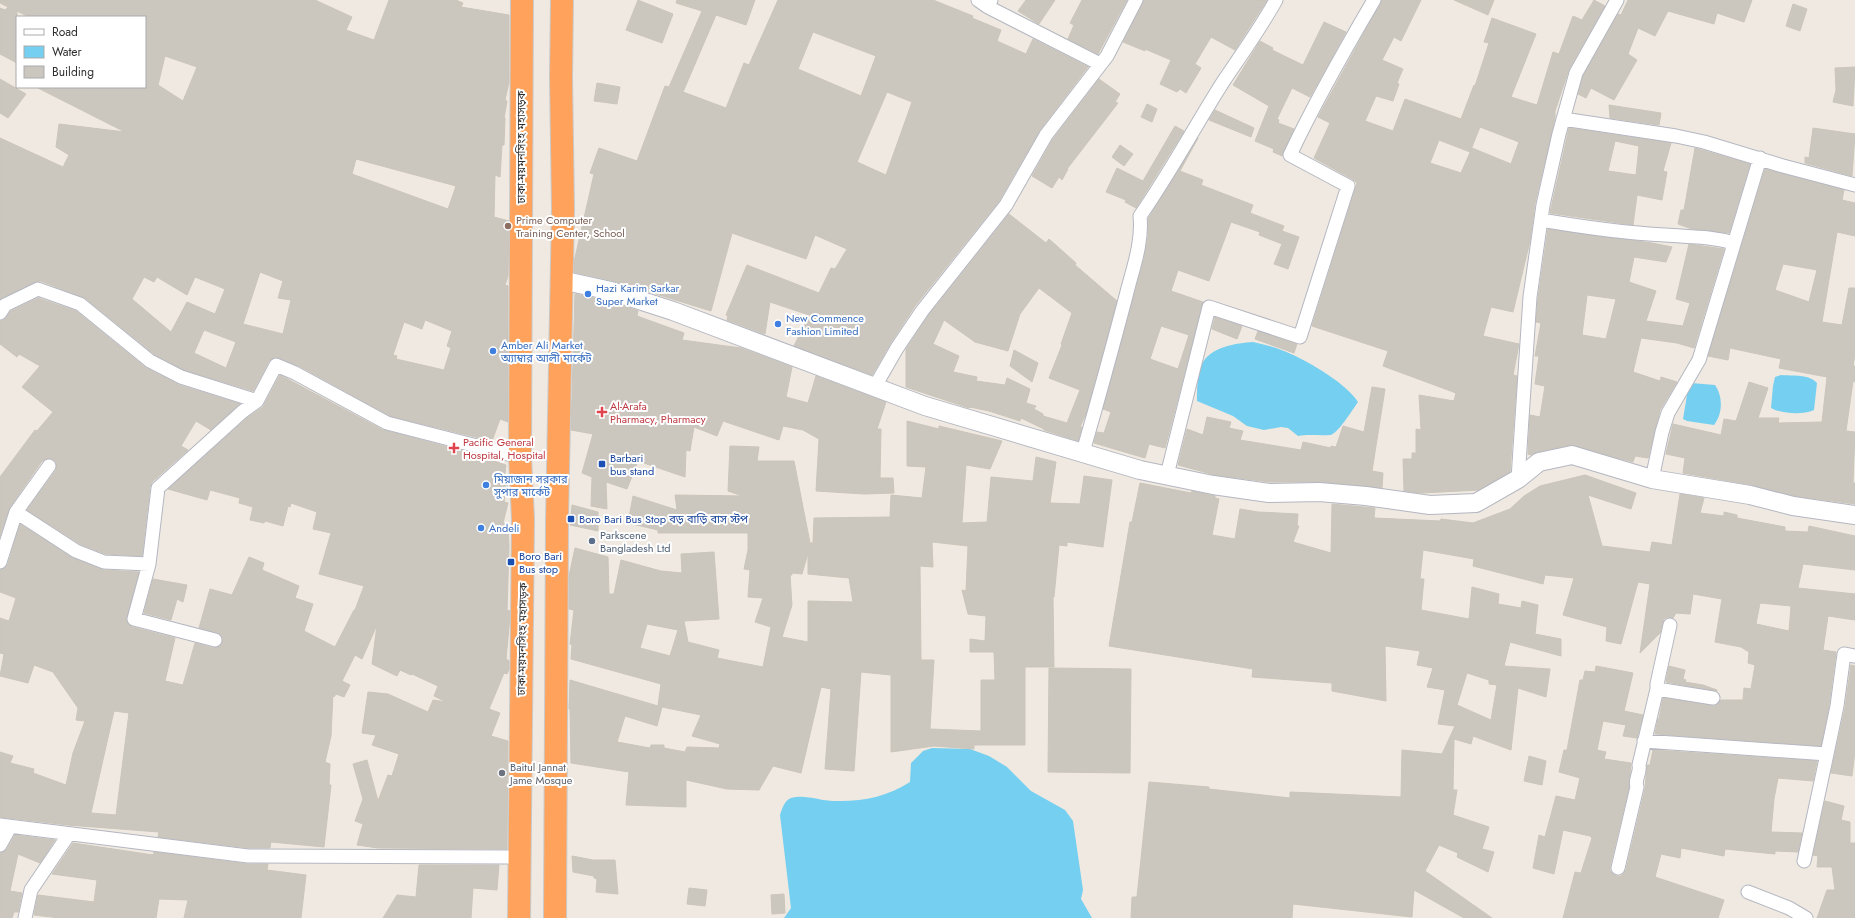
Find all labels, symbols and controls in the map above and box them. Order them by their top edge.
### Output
legend [16,16,146,88]
text: Road [52,23,78,41]
text: Water [52,43,83,61]
text: Building [52,63,94,81]
street label: ঢাকা-ময়মনসিংহ মহাসড়ক [513,90,529,204]
place label: Prime Computer Training Center, School [516,212,625,241]
marker: Prime Computer Training Center, School [503,221,513,231]
place label: Hazi Karim Sarkar Super Market [596,280,680,309]
marker: Hazi Karim Sarkar Super Market [583,289,593,299]
place label: New Commence Fashion Limited [786,310,864,339]
marker: New Commence Fashion Limited [773,319,783,329]
place label: Amber Ali Market অ্যাম্বার আলী মার্কেট [500,337,593,366]
marker: Amber Ali Market অ্যাম্বার আলী মার্কেট [488,346,498,356]
place label: Al-Arafa Pharmacy, Pharmacy [610,398,706,427]
marker: Al-Arafa Pharmacy, Pharmacy [597,407,607,417]
place label: Pacific General Hospital, Hospital [463,434,545,463]
marker: Pacific General Hospital, Hospital [448,442,460,454]
place label: Barbari bus stand [610,450,654,479]
marker: Barbari bus stand [597,459,607,469]
place label: মিয়াজান সরকার সুপার মার্কেট [493,471,568,500]
marker: মিয়াজান সরকার সুপার মার্কেট [481,480,491,490]
place label: Boro Bari Bus Stop বড় বাড়ি বাস স্টপ [579,511,748,527]
marker: Boro Bari Bus Stop বড় বাড়ি বাস স্টপ [566,514,576,524]
place label: Andeli [489,520,519,536]
marker: Andeli [476,523,486,533]
place label: Parkscene Bangladesh Ltd [600,527,671,556]
marker: Parkscene Bangladesh Ltd [587,536,597,546]
place label: Boro Bari Bus stop [519,548,562,577]
marker: Boro Bari Bus stop [506,557,516,567]
street label: ঢাকা-ময়মনসিংহ মহাসড়ক [513,582,531,697]
place label: Baitul Jannat Jame Mosque [508,759,573,788]
marker: Baitul Jannat Jame Mosque [497,768,507,778]

